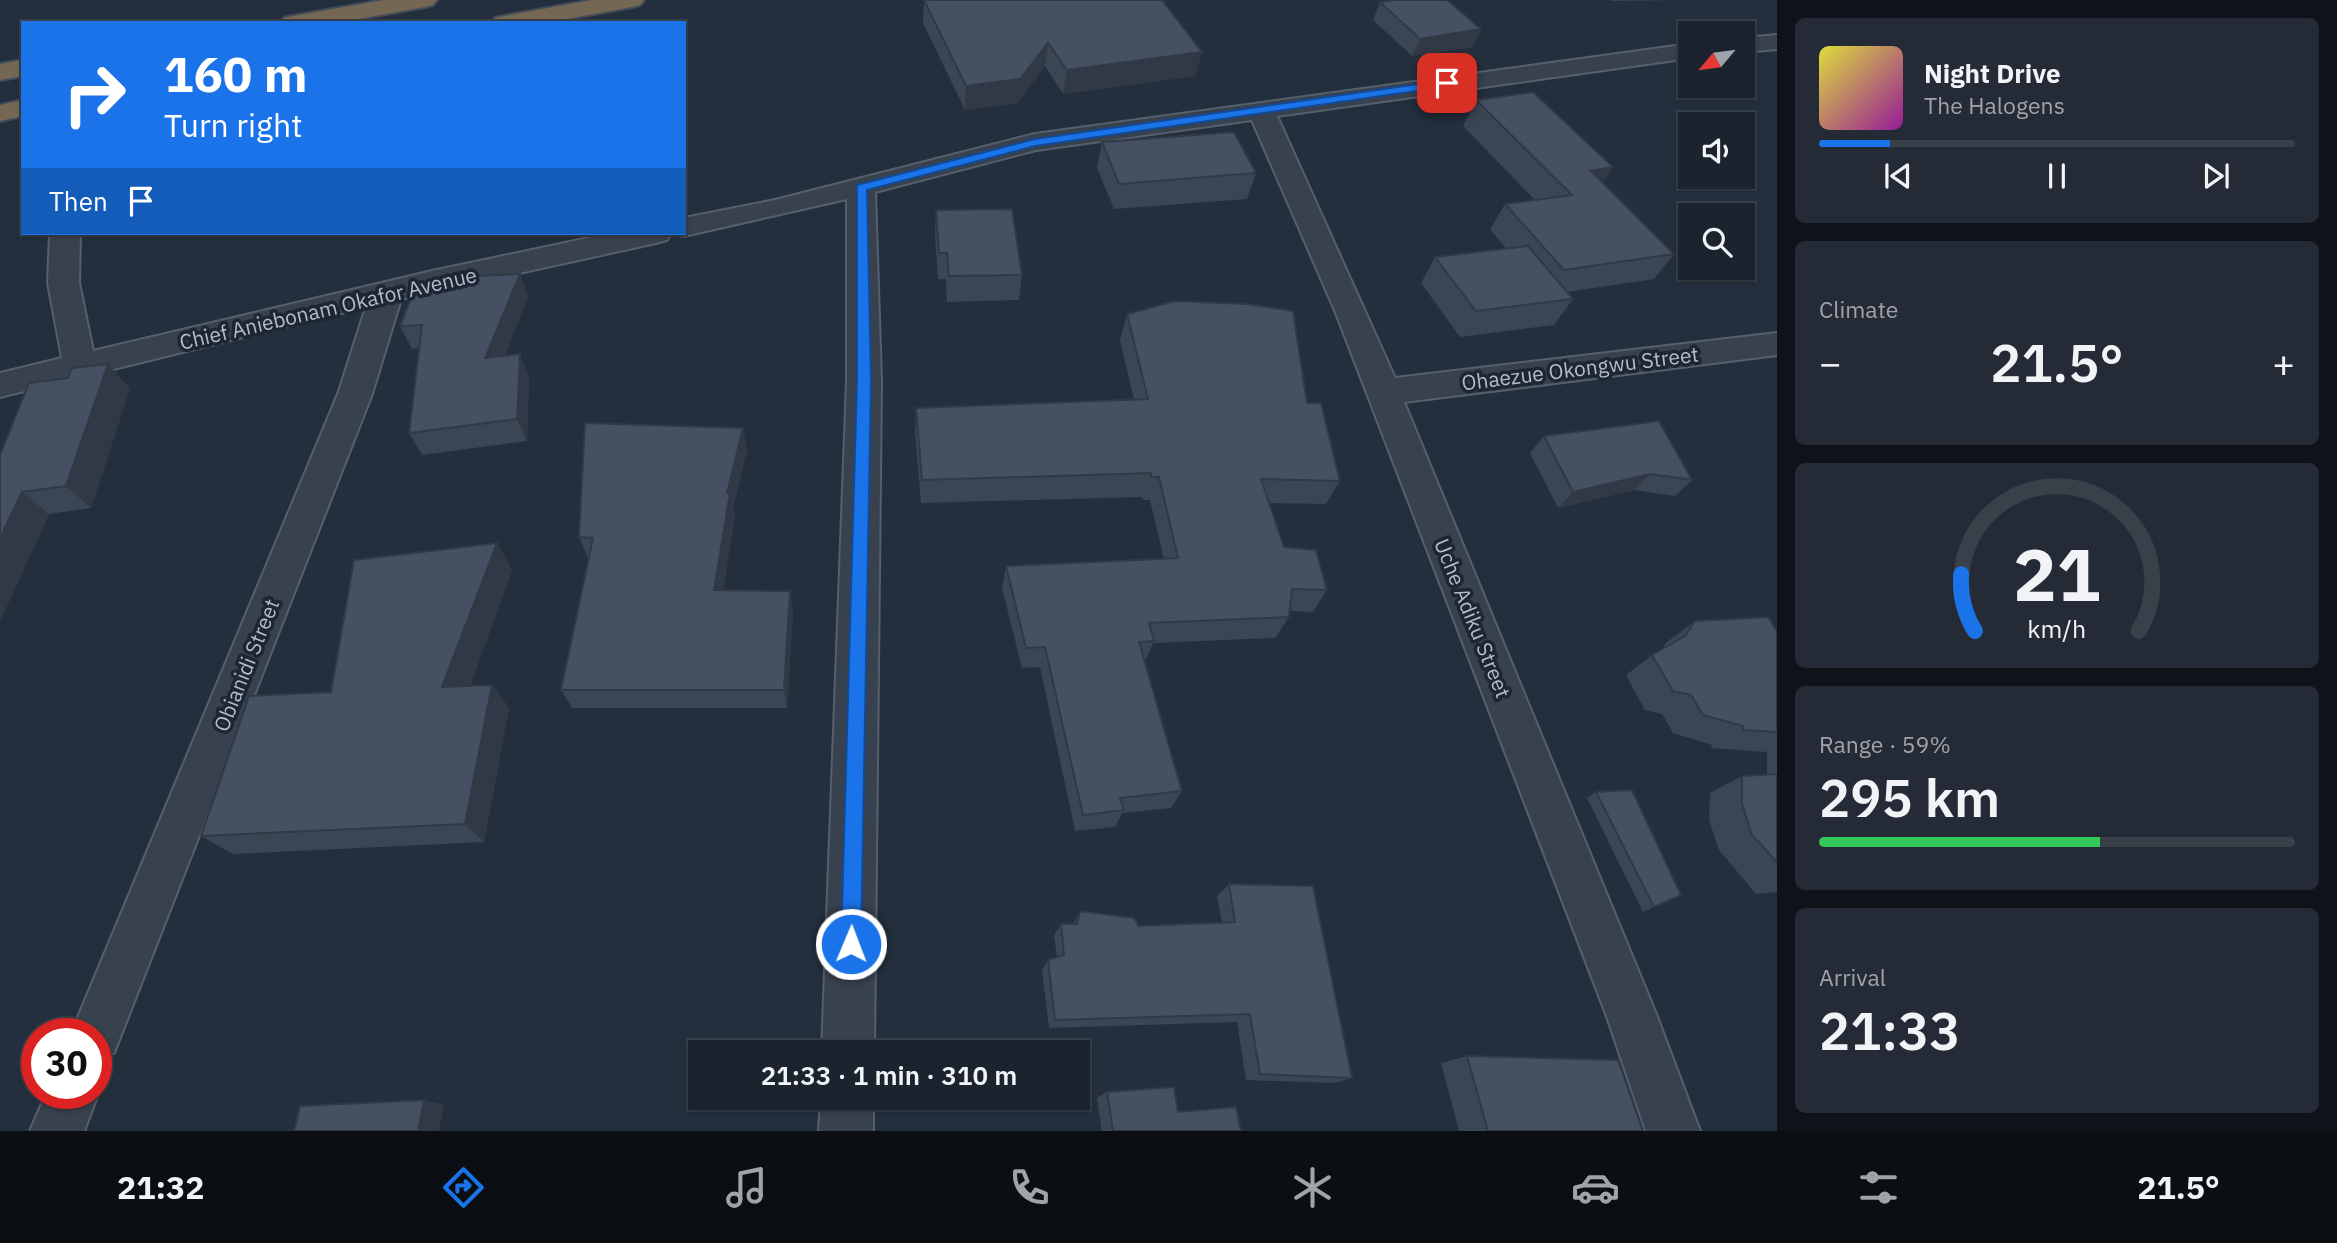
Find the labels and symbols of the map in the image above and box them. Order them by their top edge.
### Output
north arrow [1678,21,1755,98]
pin [1417,53,1477,113]
street label: Chief Aniebonam Okafor Avenue [177,260,479,356]
street label: Ohaezue Okongwu Street [1460,340,1700,396]
street label: Uche Adiku Street [1428,534,1518,702]
street label: Obianidi Street [207,595,285,735]
position arrow [814,907,888,981]
speed limit sign: 30 [21,1018,112,1109]

